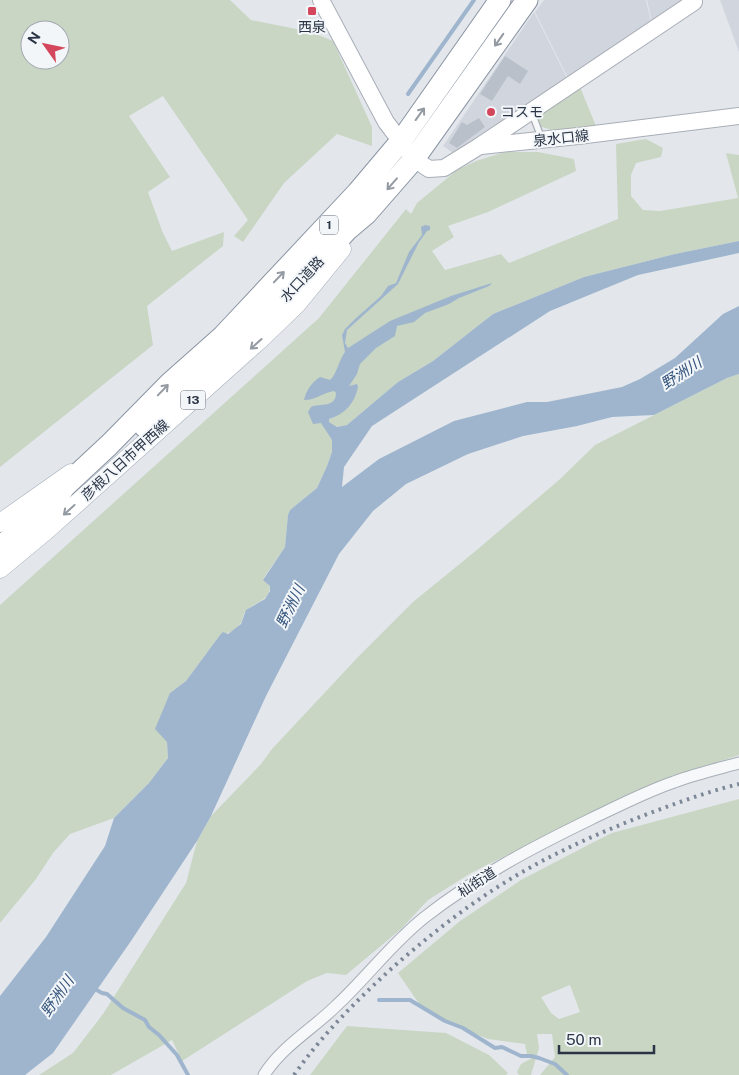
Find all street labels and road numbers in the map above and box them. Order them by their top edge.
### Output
street label: 泉水口線 [532,127,590,149]
road number: 1 [320,216,338,234]
street label: 水口道路 [277,253,327,305]
road number: 13 [180,390,206,410]
street label: 彦根八日市甲西線 [78,417,172,503]
street label: 杣街道 [455,864,499,900]

